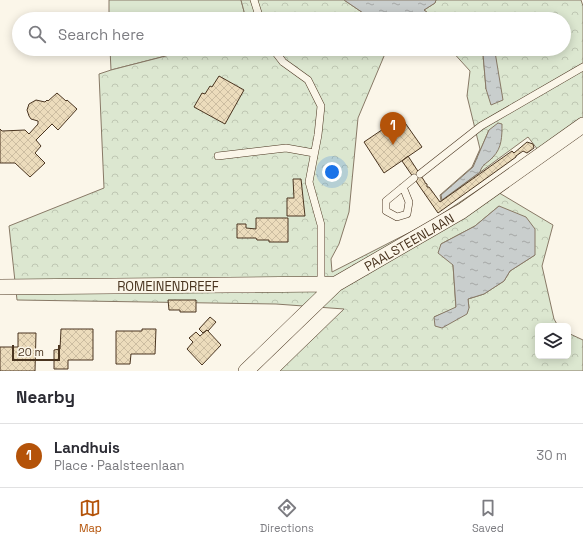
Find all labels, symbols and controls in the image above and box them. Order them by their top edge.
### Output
search box [12,12,571,56]
icon: search [26,23,48,45]
text: Search here [58,25,144,44]
pin: 1 [380,112,406,145]
your location [322,162,342,182]
street label: PAALSTEENLAAN [361,210,457,275]
street label: ROMEINENDREEF [117,278,219,295]
map controls [535,323,571,359]
button: layers [535,323,571,359]
scale bar [12,343,60,362]
text: 20 m [18,345,44,359]
text: Nearby [16,386,75,408]
text: Landhuis [54,438,120,457]
text: 1 [26,447,32,464]
text: 30 m [536,447,567,464]
text: Place · Paalsteenlaan [54,457,185,474]
tab: Map [79,497,102,535]
tab: Directions [260,497,314,535]
tab: Saved [472,497,504,535]

